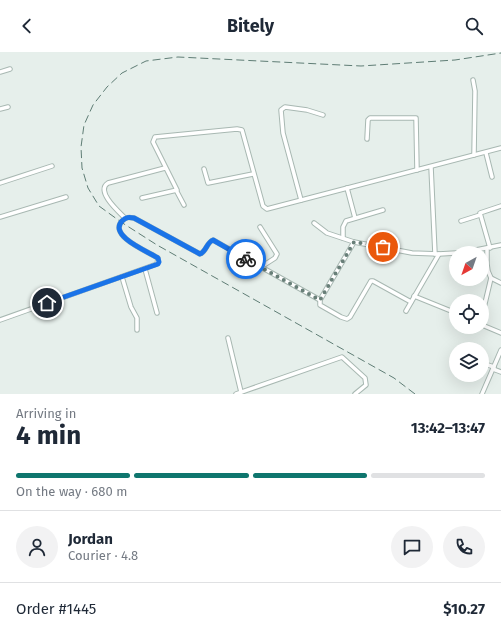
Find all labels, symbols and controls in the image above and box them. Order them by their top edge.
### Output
icon: back [16,15,38,37]
text: Bitely [227,15,274,37]
icon: search [463,15,485,37]
pin [366,230,400,264]
icon: bag [372,236,394,258]
courier [226,239,266,279]
north arrow [449,246,489,286]
map controls [449,246,489,382]
icon: bike [235,248,257,270]
pin [30,286,64,320]
icon: home [36,292,58,314]
button: locate [449,294,489,334]
button: layers [449,342,489,382]
text: Arriving in [16,406,76,421]
text: 13:42–13:47 [411,419,485,437]
text: 4 min [16,420,81,451]
text: On the way · 680 m [16,484,127,499]
button: person [16,526,58,568]
button: chat [391,526,433,568]
button: phone [443,526,485,568]
text: Jordan [68,530,113,548]
text: Courier · 4.8 [68,548,138,563]
text: Order #1445 [16,600,96,618]
text: $10.27 [443,600,485,618]

